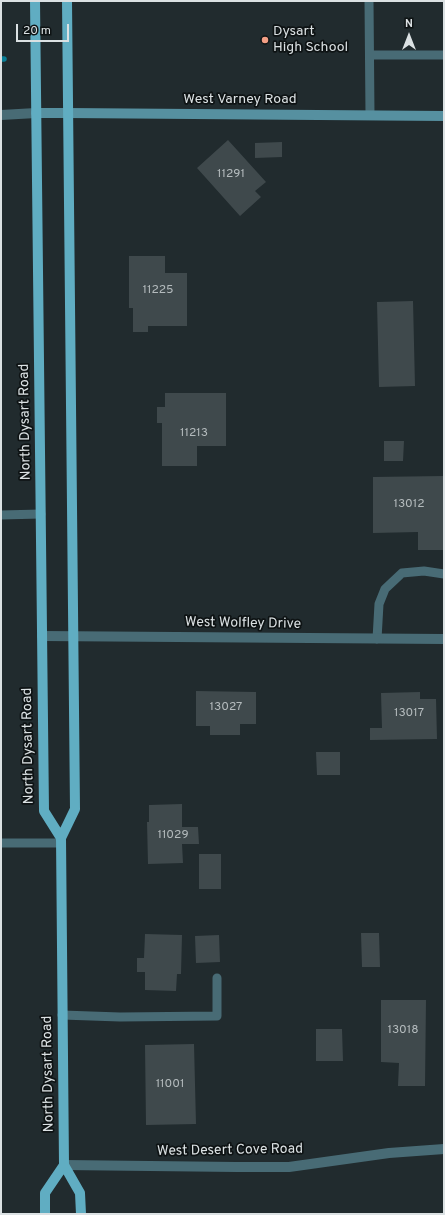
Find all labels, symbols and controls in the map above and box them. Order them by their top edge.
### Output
scale bar [18,16,71,42]
north arrow [389,16,429,56]
text: N [405,17,413,31]
text: 20 m [23,23,51,39]
place label: Dysart High School [273,24,348,56]
marker: Dysart High School [260,35,270,45]
street label: West Varney Road [183,92,297,108]
house number: 11291 [217,168,245,182]
house number: 11225 [142,284,174,298]
street label: North Dysart Road [17,364,35,480]
house number: 11213 [180,427,208,441]
house number: 13012 [393,498,425,512]
street label: West Wolfley Drive [185,615,301,633]
street label: North Dysart Road [20,688,38,804]
house number: 13027 [210,701,242,715]
house number: 13017 [394,707,424,721]
house number: 11029 [157,829,189,843]
street label: North Dysart Road [40,1016,58,1132]
house number: 13018 [387,1024,419,1038]
house number: 11001 [156,1078,184,1092]
street label: West Desert Cove Road [157,1141,303,1161]

